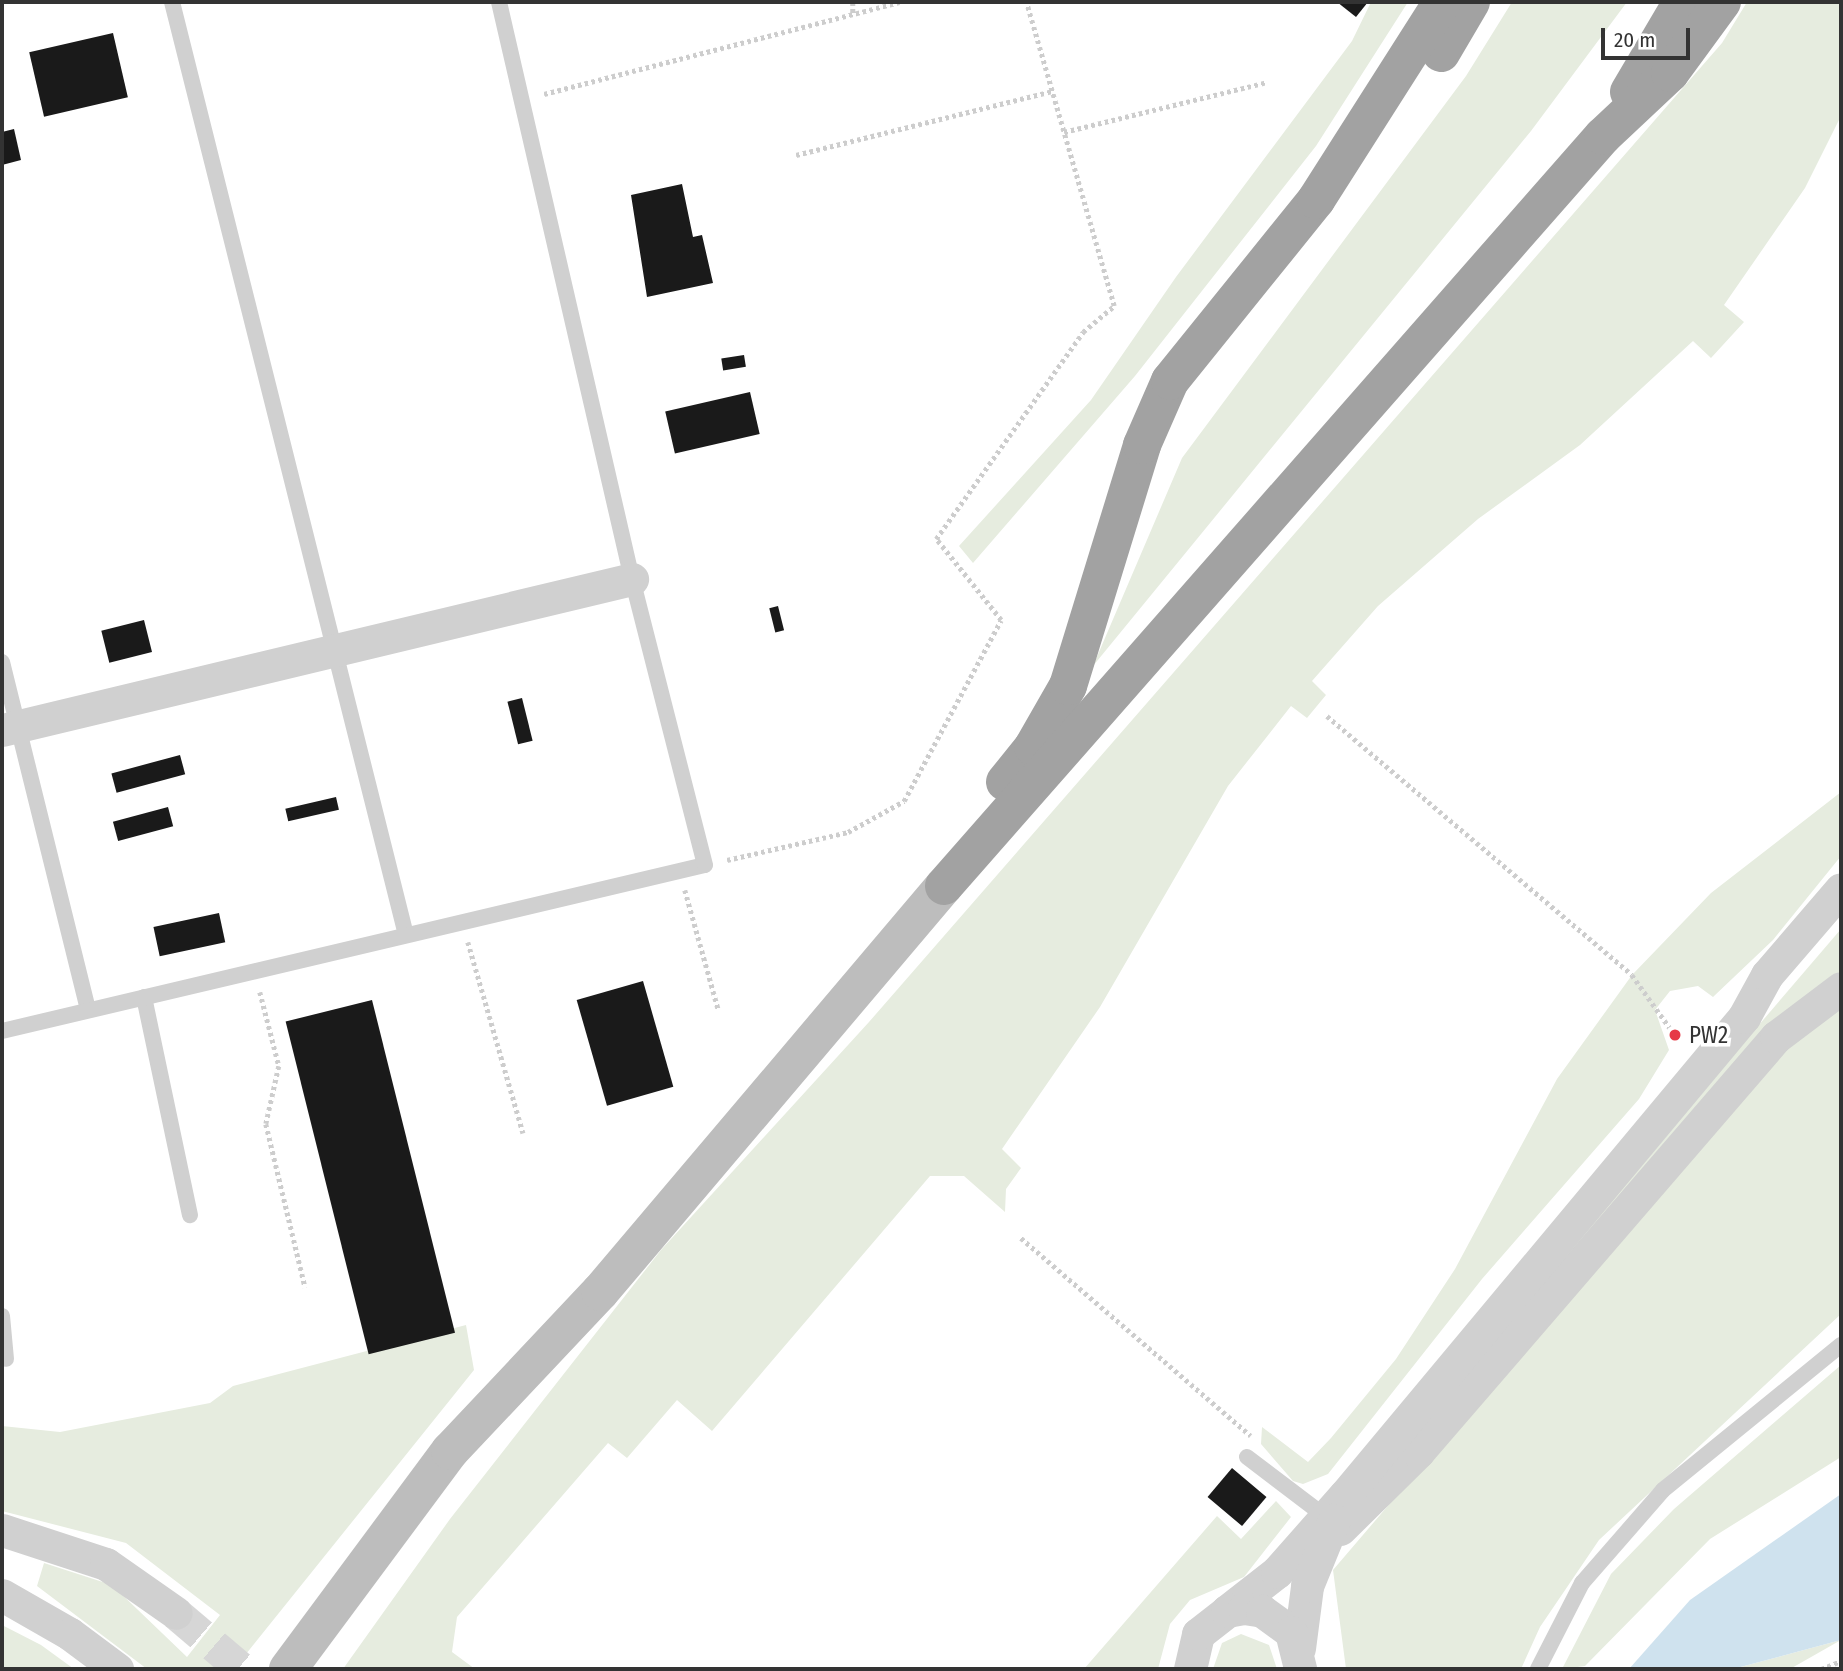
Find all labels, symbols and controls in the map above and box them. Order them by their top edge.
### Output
scale bar [1605,14,1694,58]
text: 20 m [1614,27,1655,53]
place label: PW2 [1689,1021,1728,1049]
marker: PW2 [1667,1027,1683,1043]

